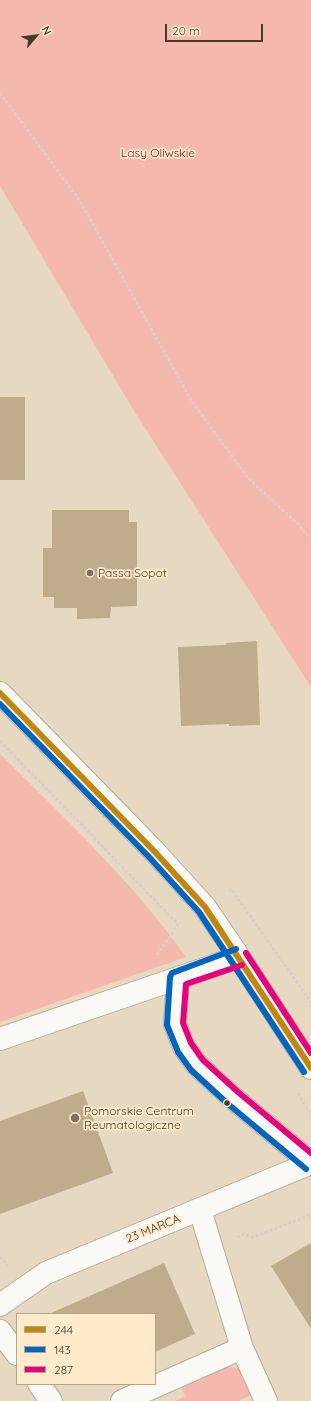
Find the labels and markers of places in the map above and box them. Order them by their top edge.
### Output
place label: Passa Sopot [98,566,167,580]
marker: Passa Sopot [85,568,95,578]
unlabelled marker [222,1098,232,1108]
place label: Pomorskie Centrum Reumatologiczne [84,1104,194,1132]
marker: Pomorskie Centrum Reumatologiczne [69,1112,81,1124]

